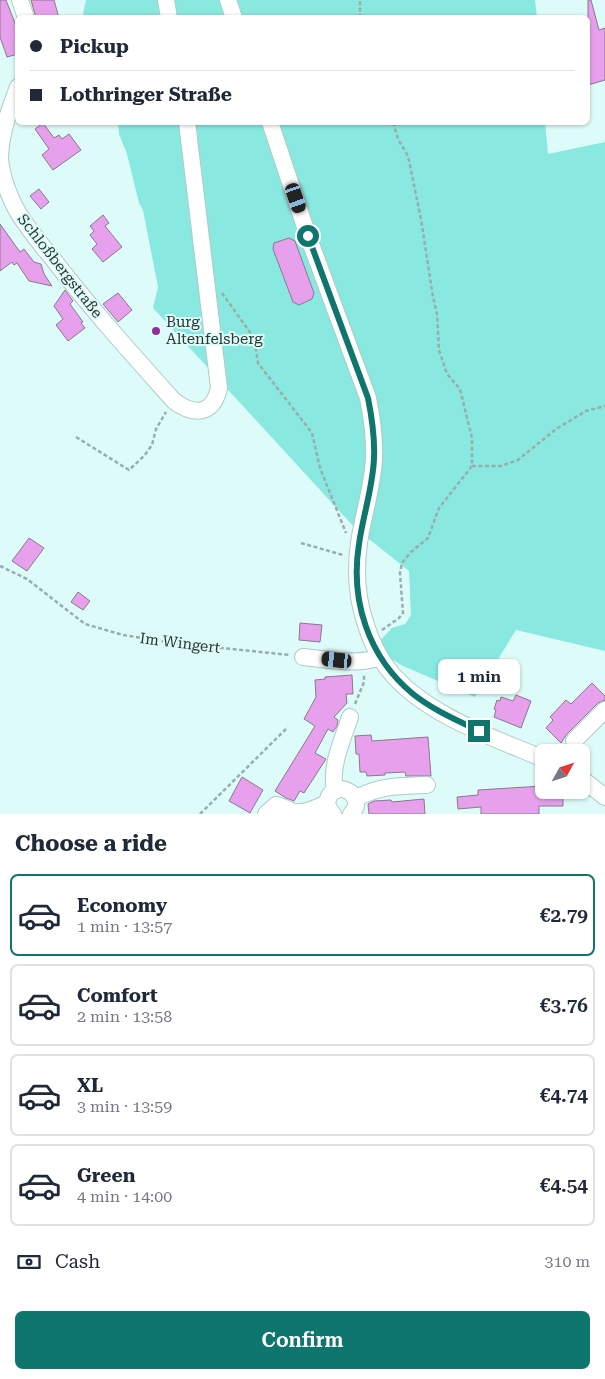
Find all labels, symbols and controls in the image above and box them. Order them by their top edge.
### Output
text: Pickup [60,35,129,58]
text: Lothringer Straße [60,83,232,106]
car [284,181,307,215]
street label: Schloßbergstraße [14,210,106,322]
route start [297,225,319,247]
place label: Burg Altenfelsberg [166,313,263,348]
marker: Burg Altenfelsberg [150,325,162,337]
street label: Im Wingert [139,629,222,657]
car [321,651,352,669]
callout: 1 min [438,658,520,694]
text: 1 min [457,667,501,686]
route end [468,720,490,742]
north arrow [535,744,590,799]
map controls [535,744,590,799]
text: Choose a ride [15,831,167,856]
icon: car [17,893,62,938]
text: Economy [77,894,167,917]
text: €2.79 [540,904,588,927]
text: 1 min · 13:57 [77,917,172,936]
icon: car [17,983,62,1028]
text: Comfort [77,984,158,1007]
text: €3.76 [540,994,588,1017]
text: 2 min · 13:58 [77,1007,172,1026]
icon: car [17,1073,62,1118]
text: XL [77,1074,103,1097]
text: €4.74 [540,1084,588,1107]
text: 3 min · 13:59 [77,1097,172,1116]
icon: car [17,1163,62,1208]
text: Green [77,1164,135,1187]
text: €4.54 [540,1174,588,1197]
text: 4 min · 14:00 [77,1187,172,1206]
icon: cash [15,1248,43,1276]
text: Cash [55,1250,100,1273]
text: 310 m [544,1252,590,1271]
button: Confirm [15,1311,590,1369]

